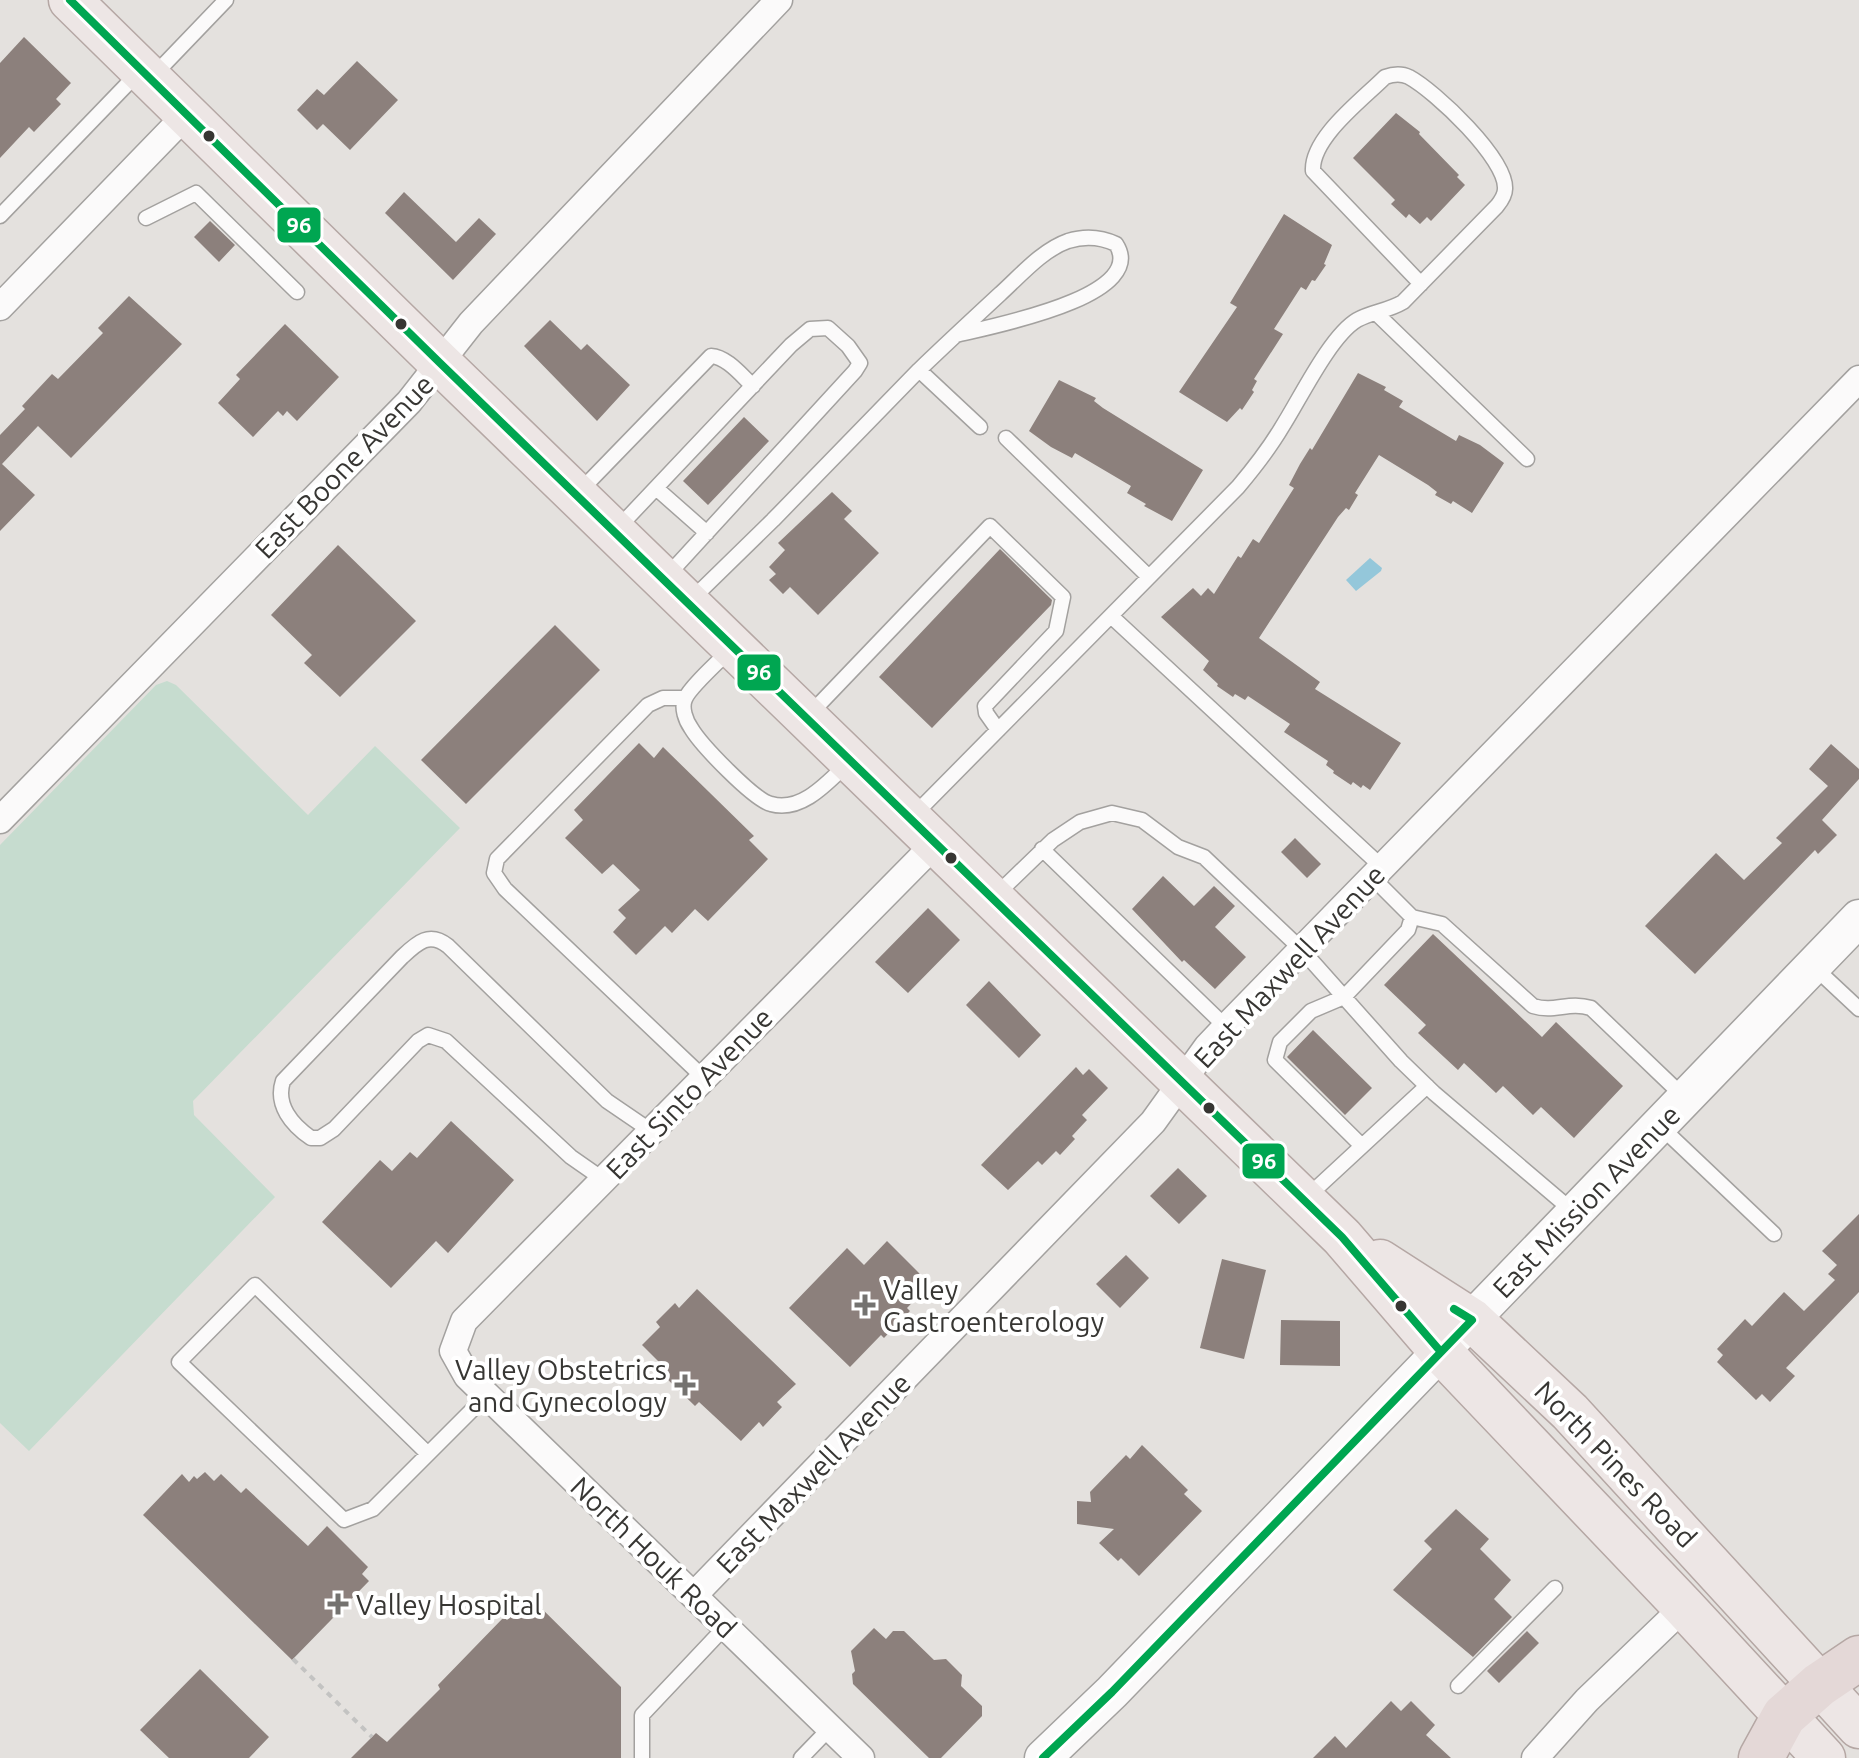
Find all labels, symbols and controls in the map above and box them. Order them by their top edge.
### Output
unlabelled marker [201,128,217,144]
line badge: 96 [276,206,322,244]
text: 96 [287,212,311,237]
unlabelled marker [393,316,409,332]
street label: East Boone Avenue [249,368,439,564]
line badge: 96 [736,653,782,692]
text: 96 [747,659,771,684]
unlabelled marker [943,850,959,866]
street label: East Maxwell Avenue [1187,858,1391,1074]
street label: East Sinto Avenue [600,1001,778,1185]
street label: East Mission Avenue [1486,1099,1686,1303]
unlabelled marker [1201,1100,1217,1116]
line badge: 96 [1241,1142,1286,1180]
text: 96 [1252,1148,1276,1173]
place label: Valley Gastroenterology [883,1274,1104,1337]
marker: Valley Gastroenterology [854,1294,876,1316]
unlabelled marker [1393,1298,1409,1314]
place label: Valley Obstetrics and Gynecology [455,1354,667,1417]
street label: East Maxwell Avenue [710,1367,916,1579]
marker: Valley Obstetrics and Gynecology [674,1374,696,1396]
street label: North Pines Road [1529,1375,1703,1553]
street label: North Houk Road [565,1470,743,1644]
place label: Valley Hospital [356,1589,542,1620]
marker: Valley Hospital [327,1593,349,1615]

